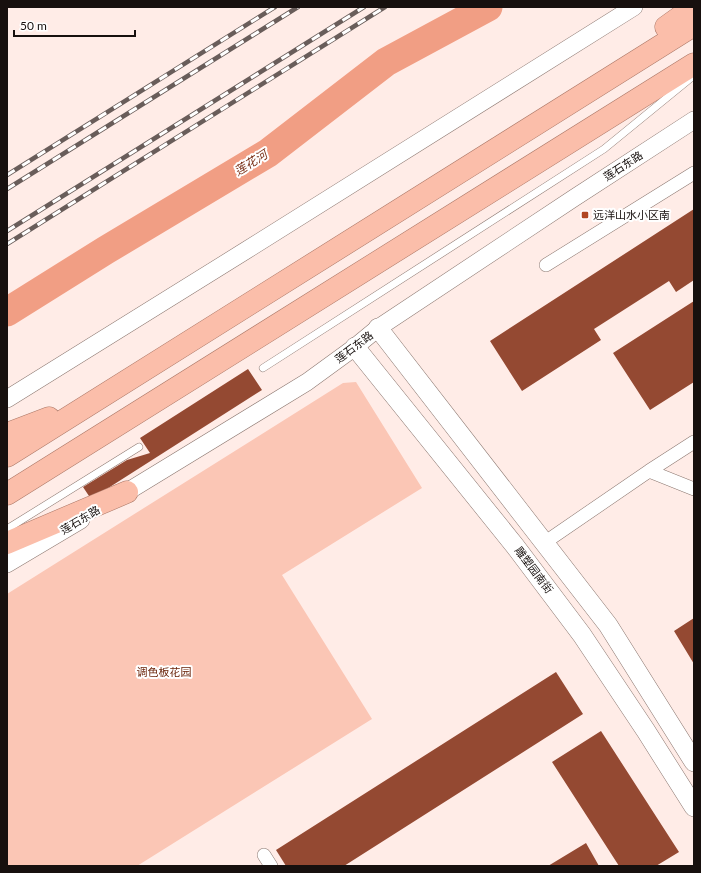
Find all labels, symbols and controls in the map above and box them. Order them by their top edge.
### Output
scale bar [14,12,135,38]
text: 50 m [20,18,47,33]
water label: 莲花河 [231,146,272,178]
street label: 莲石东路 [601,148,645,183]
place label: 远洋山水小区南 [593,208,670,221]
marker: 远洋山水小区南 [580,210,590,220]
street label: 莲石东路 [332,328,375,365]
street label: 莲石东路 [58,503,102,536]
street label: 雕塑园南街 [513,544,556,596]
park label: 调色板花园 [137,665,192,678]

